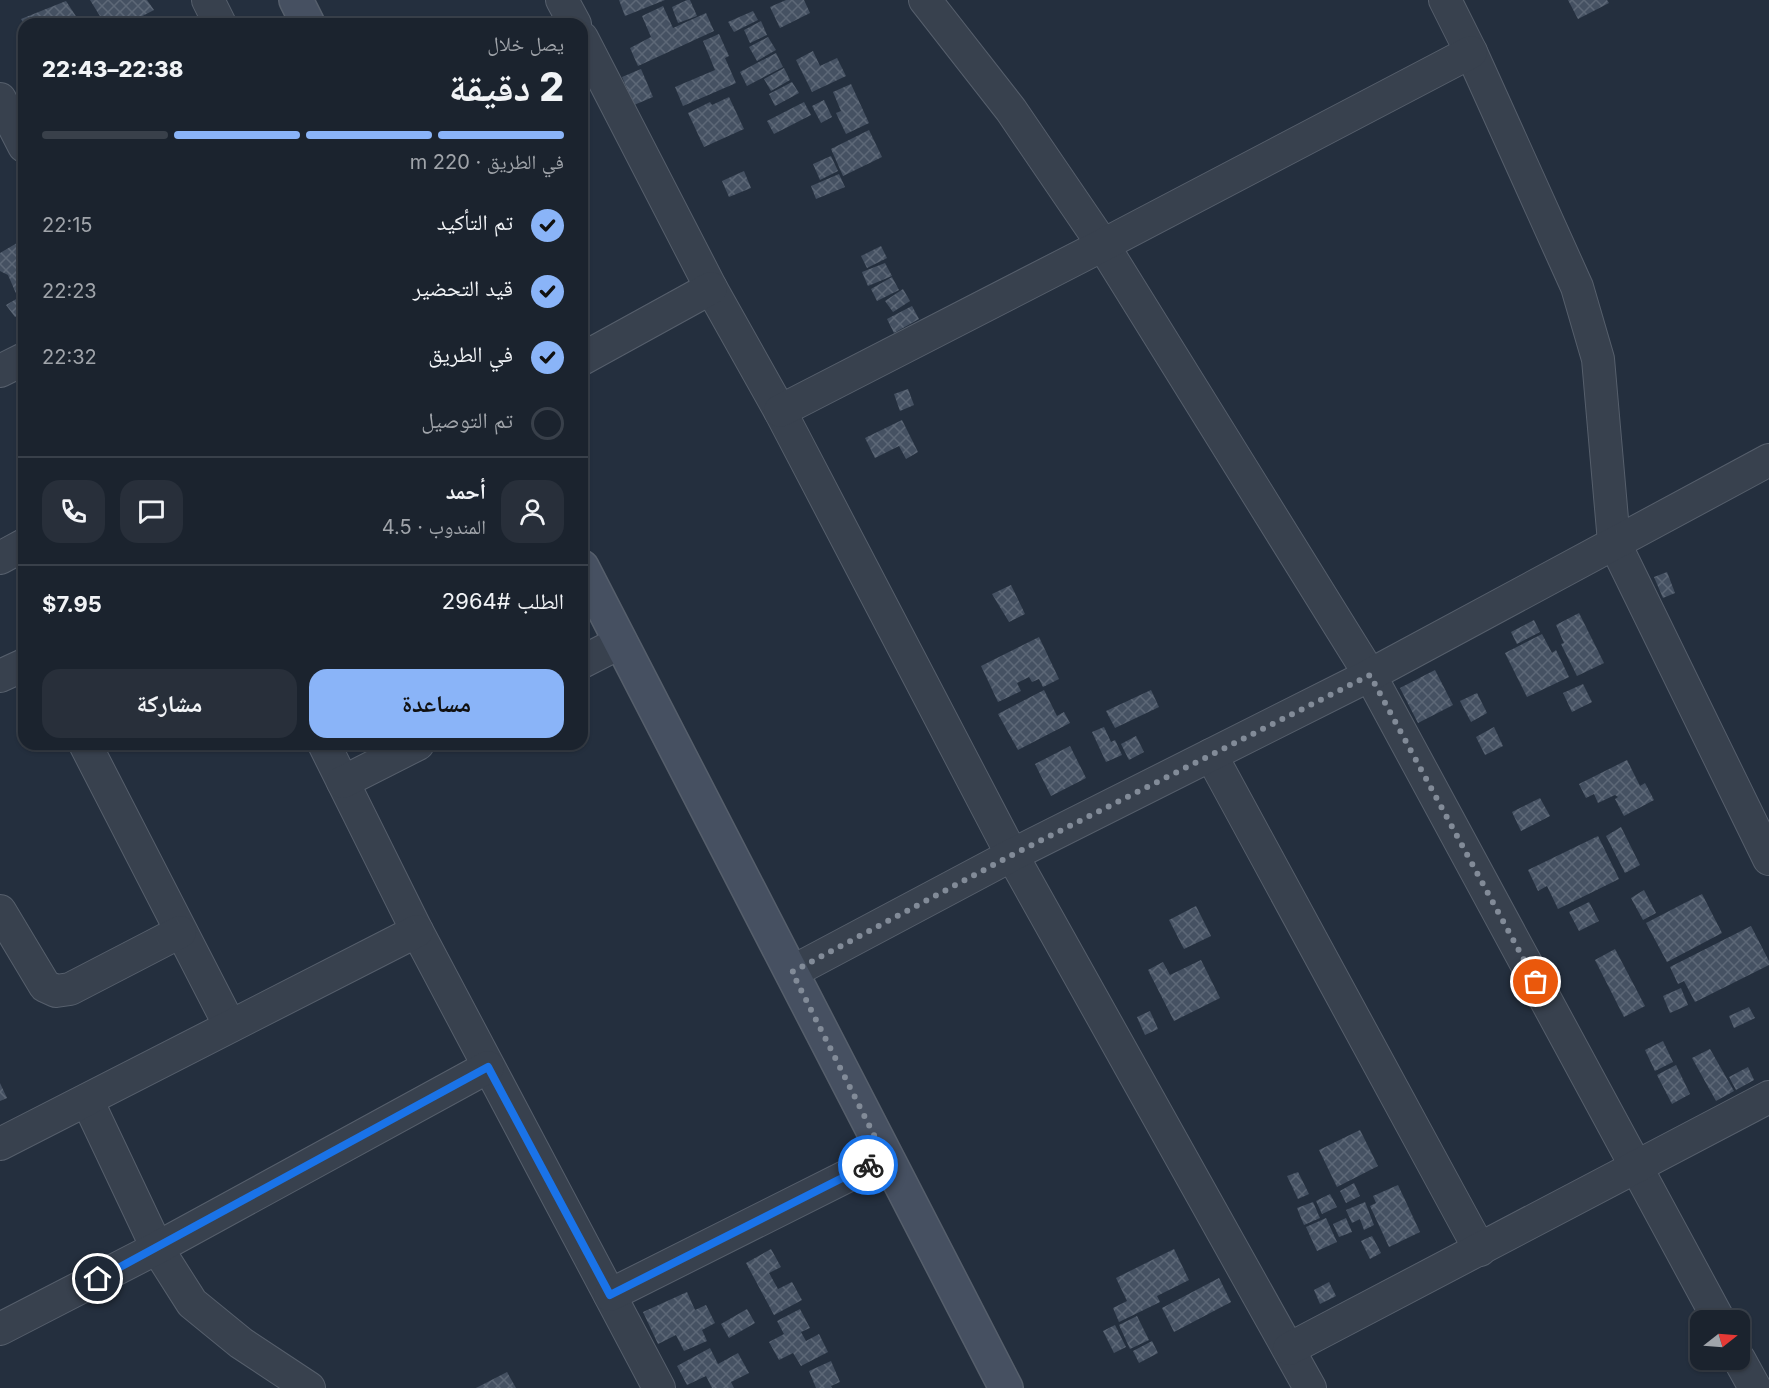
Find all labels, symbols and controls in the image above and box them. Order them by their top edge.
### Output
text: يصل خلال [487,32,564,56]
text: 22:38–22:43 [42,56,183,82]
text: 2 دقيقة [449,63,564,110]
text: في الطريق · 220 m [410,150,564,174]
text: تم التأكيد [437,209,513,235]
icon: check [531,209,564,242]
text: 22:15 [42,213,92,237]
text: قيد التحضير [413,275,513,301]
icon: check [531,275,564,308]
text: 22:23 [42,279,97,303]
text: في الطريق [428,341,513,367]
icon: check [531,341,564,374]
text: 22:32 [42,345,97,369]
text: تم التوصيل [421,407,513,433]
text: أحمد [446,478,486,504]
button: phone [42,480,105,543]
button: chat [120,480,183,543]
button: person [501,480,564,543]
text: المندوب · 4.5 [382,515,486,539]
text: الطلب #2964 [442,588,564,614]
text: $7.95 [42,591,102,617]
button: مشاركة [42,669,297,738]
button: مساعدة [309,669,564,738]
pin [1510,956,1561,1007]
icon: bag [1519,965,1552,998]
courier [838,1135,898,1195]
icon: bike [852,1149,885,1182]
pin [72,1253,123,1304]
icon: home [81,1262,114,1295]
north arrow [1690,1310,1750,1370]
map controls [1690,1310,1750,1370]

